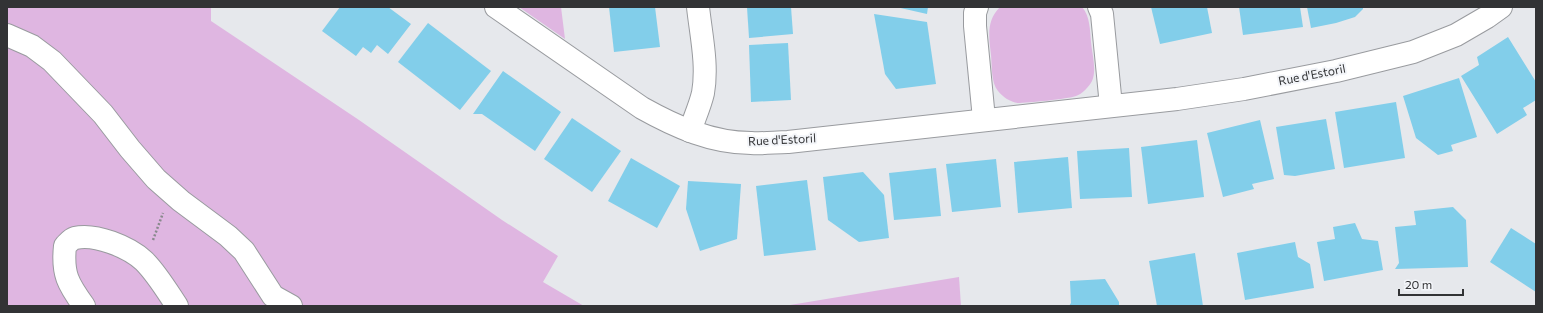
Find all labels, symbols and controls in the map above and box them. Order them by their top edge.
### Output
street label: Rue d'Estoril [1277,61,1347,87]
street label: Rue d'Estoril [748,130,816,148]
scale bar [1399,271,1463,297]
text: 20 m [1405,277,1432,291]

